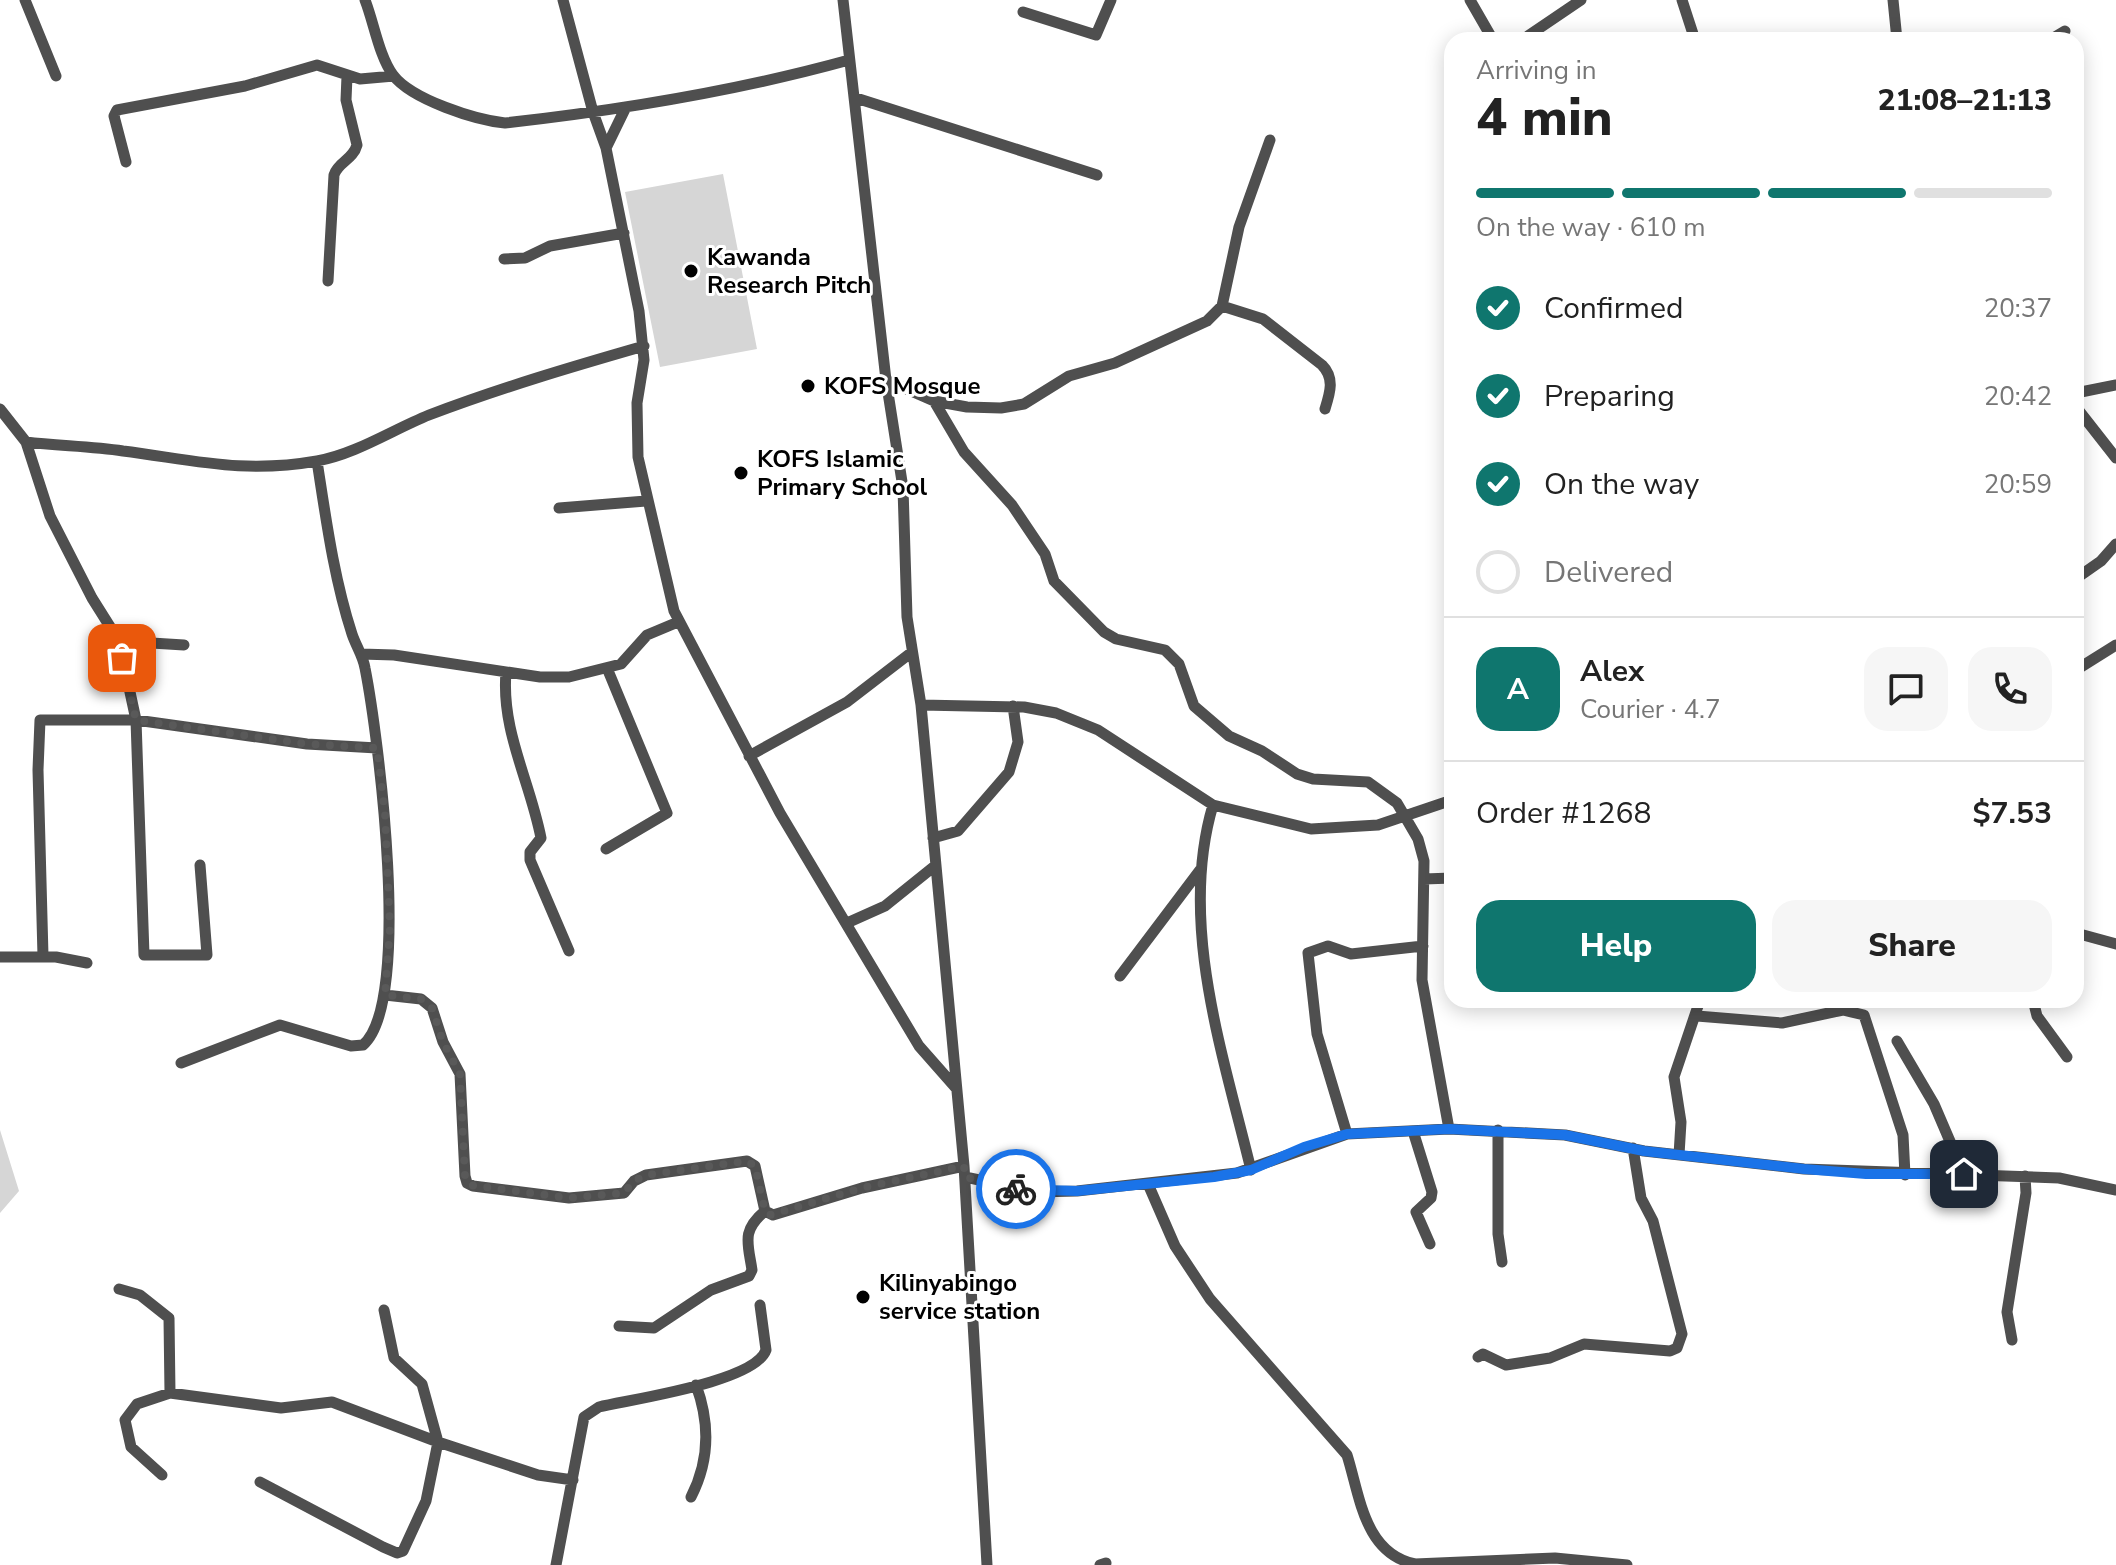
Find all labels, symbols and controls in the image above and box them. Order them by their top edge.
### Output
text: Arriving in [1476,53,1597,88]
text: 21:08–21:13 [1877,80,2052,121]
text: 4 min [1476,82,1613,153]
text: On the way · 610 m [1476,210,1705,245]
place label: Kawanda Research Pitch [707,241,871,301]
marker: Kawanda Research Pitch [682,262,700,280]
icon: check [1476,286,1520,330]
text: Confirmed [1544,288,1684,329]
text: 20:37 [1984,291,2052,326]
place label: KOFS Mosque [824,370,980,402]
icon: check [1476,374,1520,418]
text: Preparing [1544,376,1675,417]
marker: KOFS Mosque [799,377,817,395]
text: 20:42 [1984,379,2052,414]
place label: KOFS Islamic Primary School [757,443,928,503]
icon: check [1476,462,1520,506]
marker: KOFS Islamic Primary School [732,464,750,482]
text: On the way [1544,464,1699,505]
text: 20:59 [1984,467,2052,502]
text: Delivered [1544,552,1673,593]
pin [88,624,156,692]
icon: bag [100,636,144,680]
button: chat [1864,647,1948,731]
button: phone [1968,647,2052,731]
text: Alex [1580,651,1644,692]
text: A [1507,669,1529,710]
text: Courier · 4.7 [1580,692,1721,727]
text: Order #1268 [1476,793,1651,834]
text: $7.53 [1973,793,2052,834]
button: Help [1476,900,1756,992]
button: Share [1772,900,2052,992]
pin [1930,1140,1998,1208]
courier [976,1149,1056,1229]
icon: home [1942,1152,1986,1196]
icon: bike [994,1167,1038,1211]
place label: Kilinyabingo service station [879,1267,1040,1327]
marker: Kilinyabingo service station [854,1288,872,1306]

